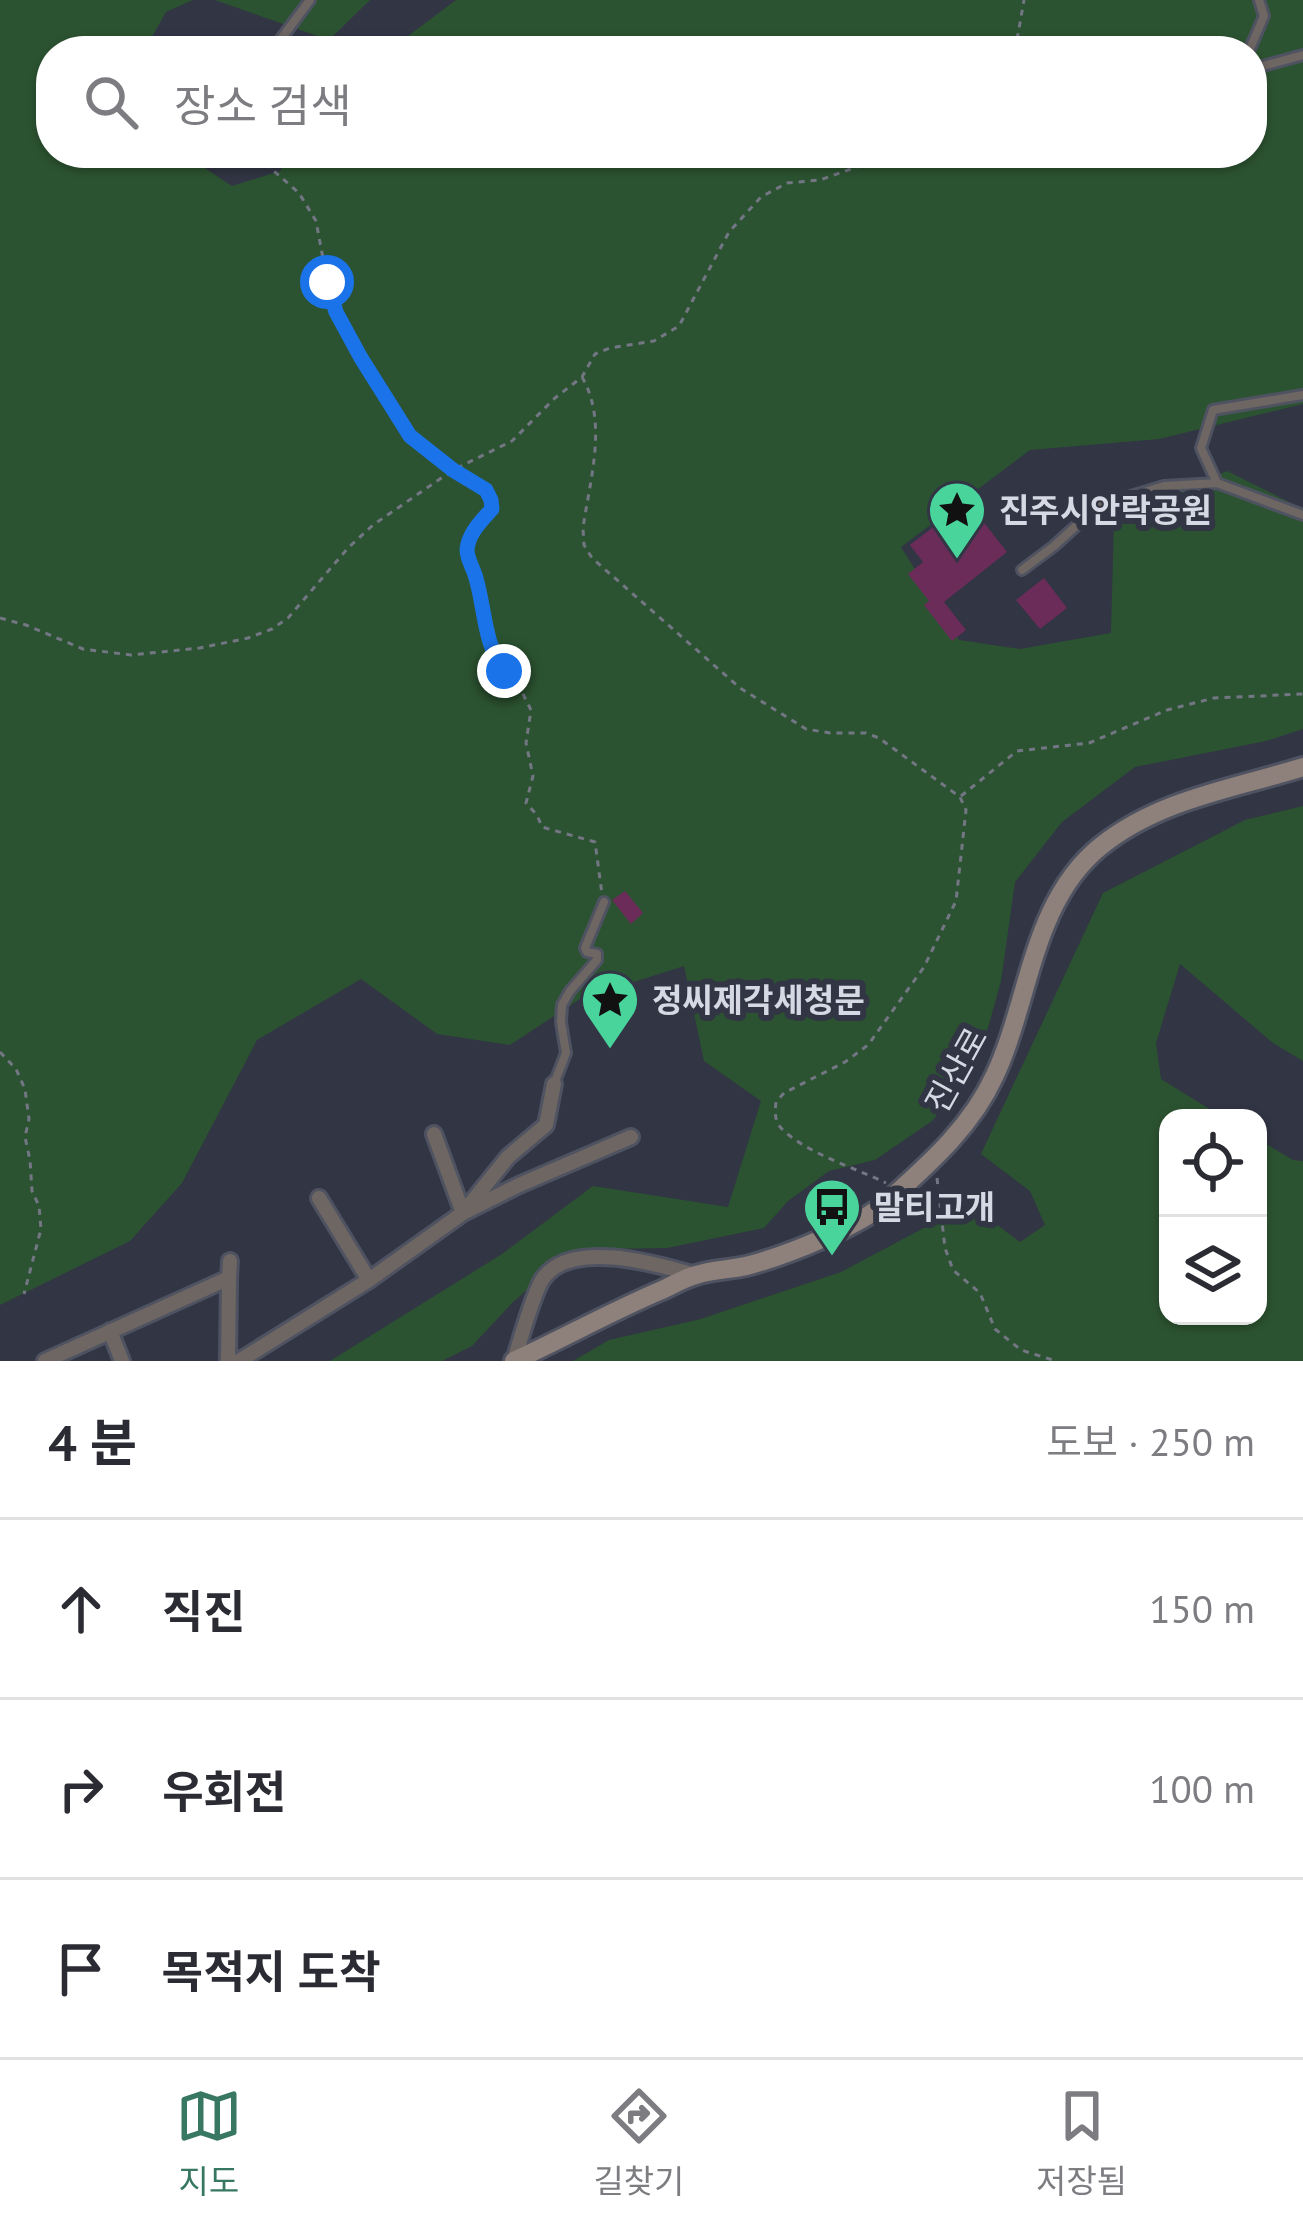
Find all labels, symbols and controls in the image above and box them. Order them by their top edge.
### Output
search box [36,36,1267,168]
icon: search [78,69,144,135]
text: 장소 검색 [174,76,352,134]
route start [300,255,354,309]
place icon: 진주시안락공원 [926,479,988,561]
place label: 진주시안락공원 [999,488,1212,531]
route end [477,644,531,698]
place icon: 정씨제각세청문 [579,969,641,1051]
place label: 정씨제각세청문 [652,978,865,1021]
street label: 진산로 [915,1019,996,1120]
map controls [1159,1109,1267,1325]
button: locate [1159,1109,1267,1217]
bus stop icon: 말티고개 [801,1176,863,1258]
place label: 말티고개 [874,1185,995,1228]
button: layers [1159,1217,1267,1325]
text: 4 분 [48,1409,137,1475]
text: 도보 · 250 m [1046,1416,1255,1467]
icon: ahead [48,1576,114,1642]
text: 직진 [162,1582,245,1640]
text: 150 m [1149,1583,1255,1634]
icon: right [48,1756,114,1822]
text: 우회전 [162,1762,286,1820]
text: 100 m [1149,1763,1255,1814]
icon: arrive [48,1936,114,2002]
text: 목적지 도착 [162,1942,380,2000]
tab: 지도 [176,2083,242,2203]
tab: 길찾기 [593,2083,684,2203]
tab: 저장됨 [1036,2083,1127,2203]

